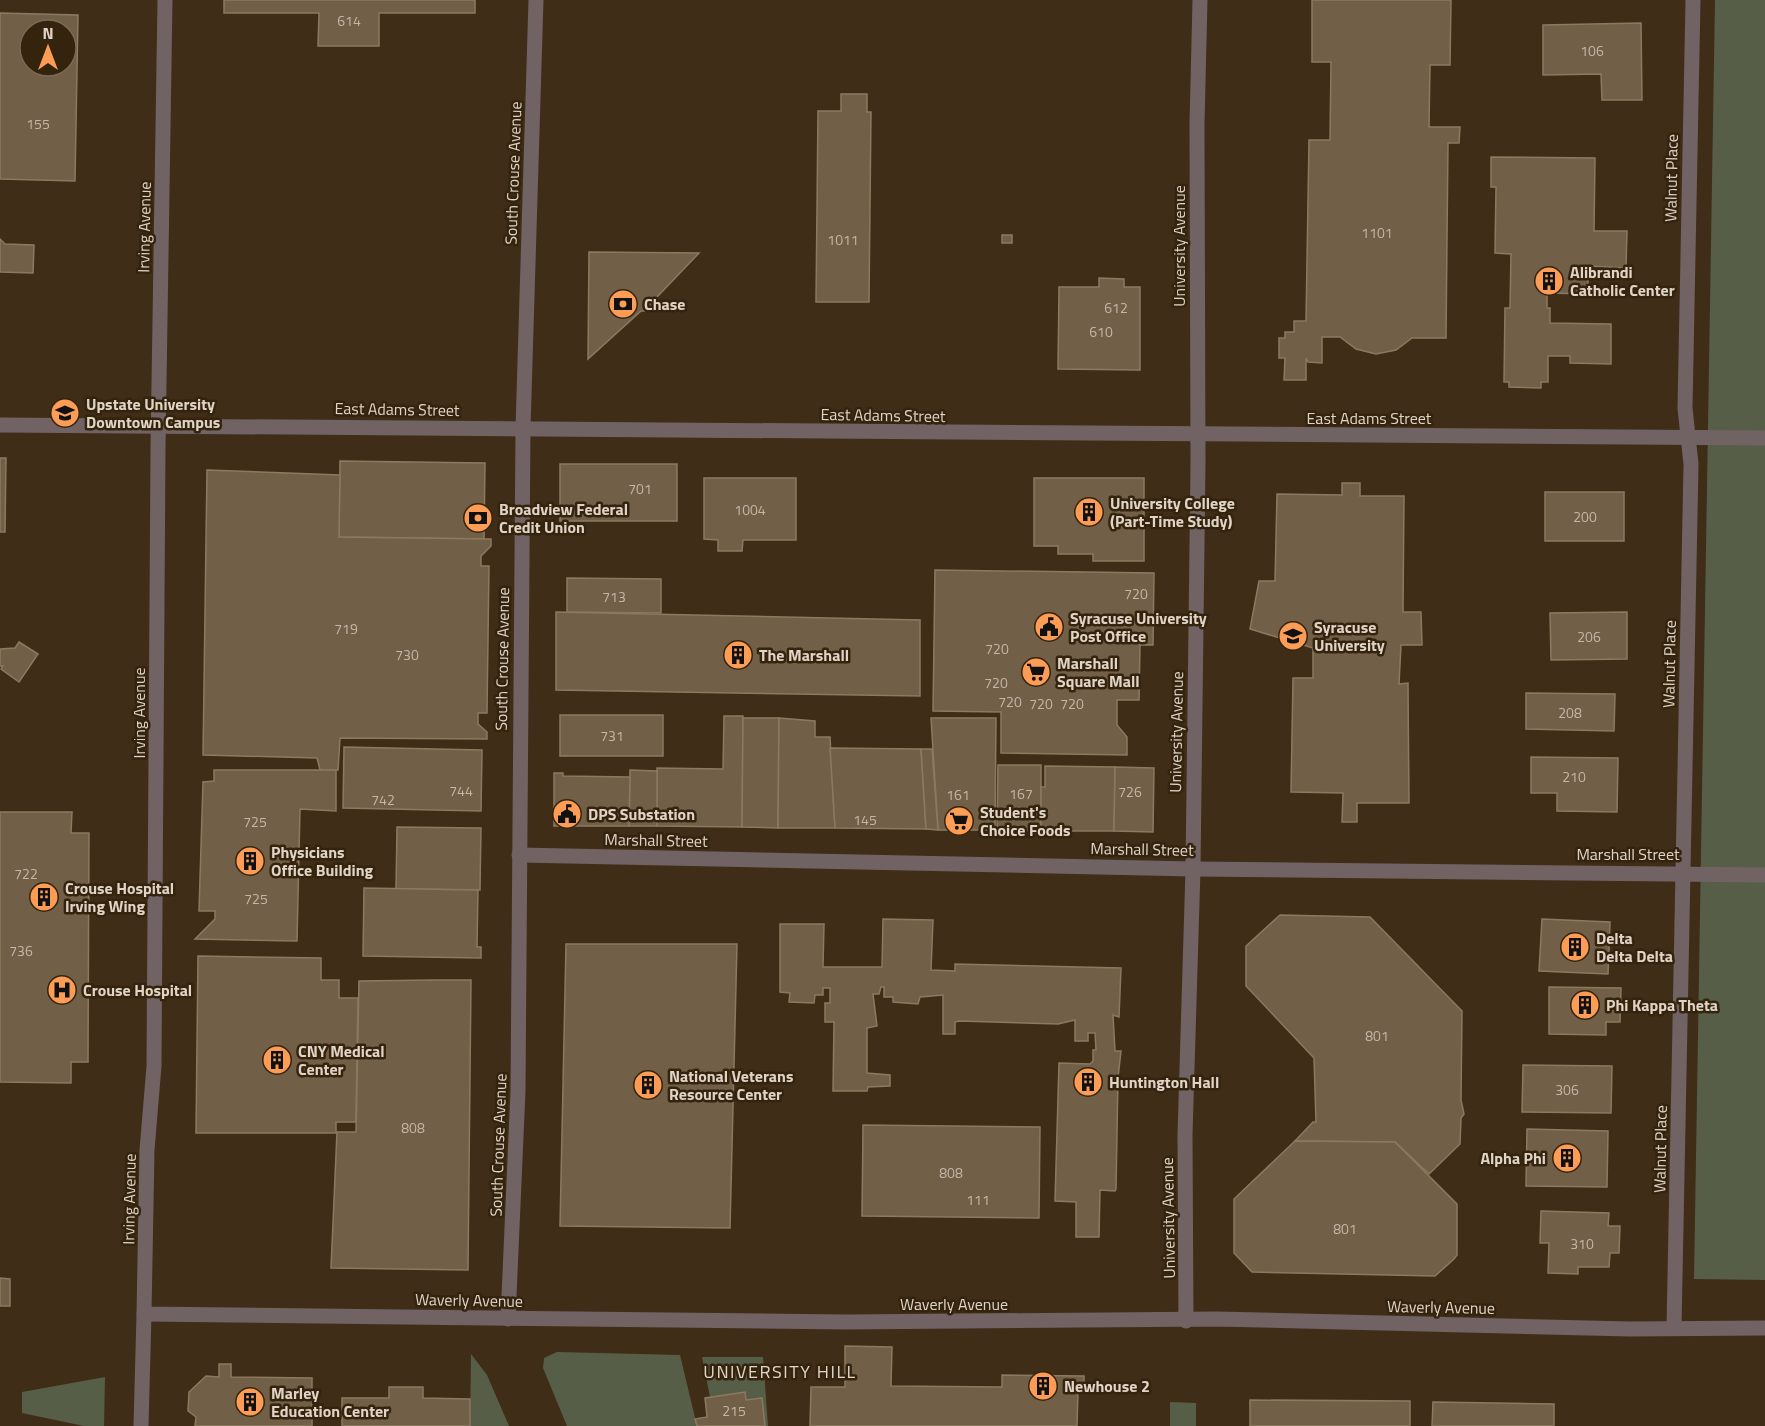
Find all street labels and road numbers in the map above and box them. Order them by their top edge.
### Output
street label: South Crouse Avenue [499,101,527,245]
street label: Walnut Place [1658,134,1684,222]
street label: Irving Avenue [131,181,157,273]
street label: University Avenue [1167,185,1191,307]
street label: East Adams Street [334,396,460,422]
street label: East Adams Street [820,402,946,428]
street label: East Adams Street [1307,406,1432,430]
street label: South Crouse Avenue [489,587,515,731]
street label: Walnut Place [1656,620,1682,708]
street label: Irving Avenue [127,667,151,759]
street label: University Avenue [1163,671,1189,793]
street label: Marshall Street [604,827,708,853]
street label: Marshall Street [1090,836,1194,862]
street label: Marshall Street [1576,842,1680,866]
street label: South Crouse Avenue [484,1073,512,1217]
street label: Walnut Place [1647,1105,1673,1193]
street label: Irving Avenue [116,1153,142,1245]
street label: University Avenue [1155,1157,1181,1279]
street label: Waverly Avenue [415,1287,523,1313]
street label: Waverly Avenue [900,1292,1008,1316]
street label: Waverly Avenue [1387,1294,1495,1320]

